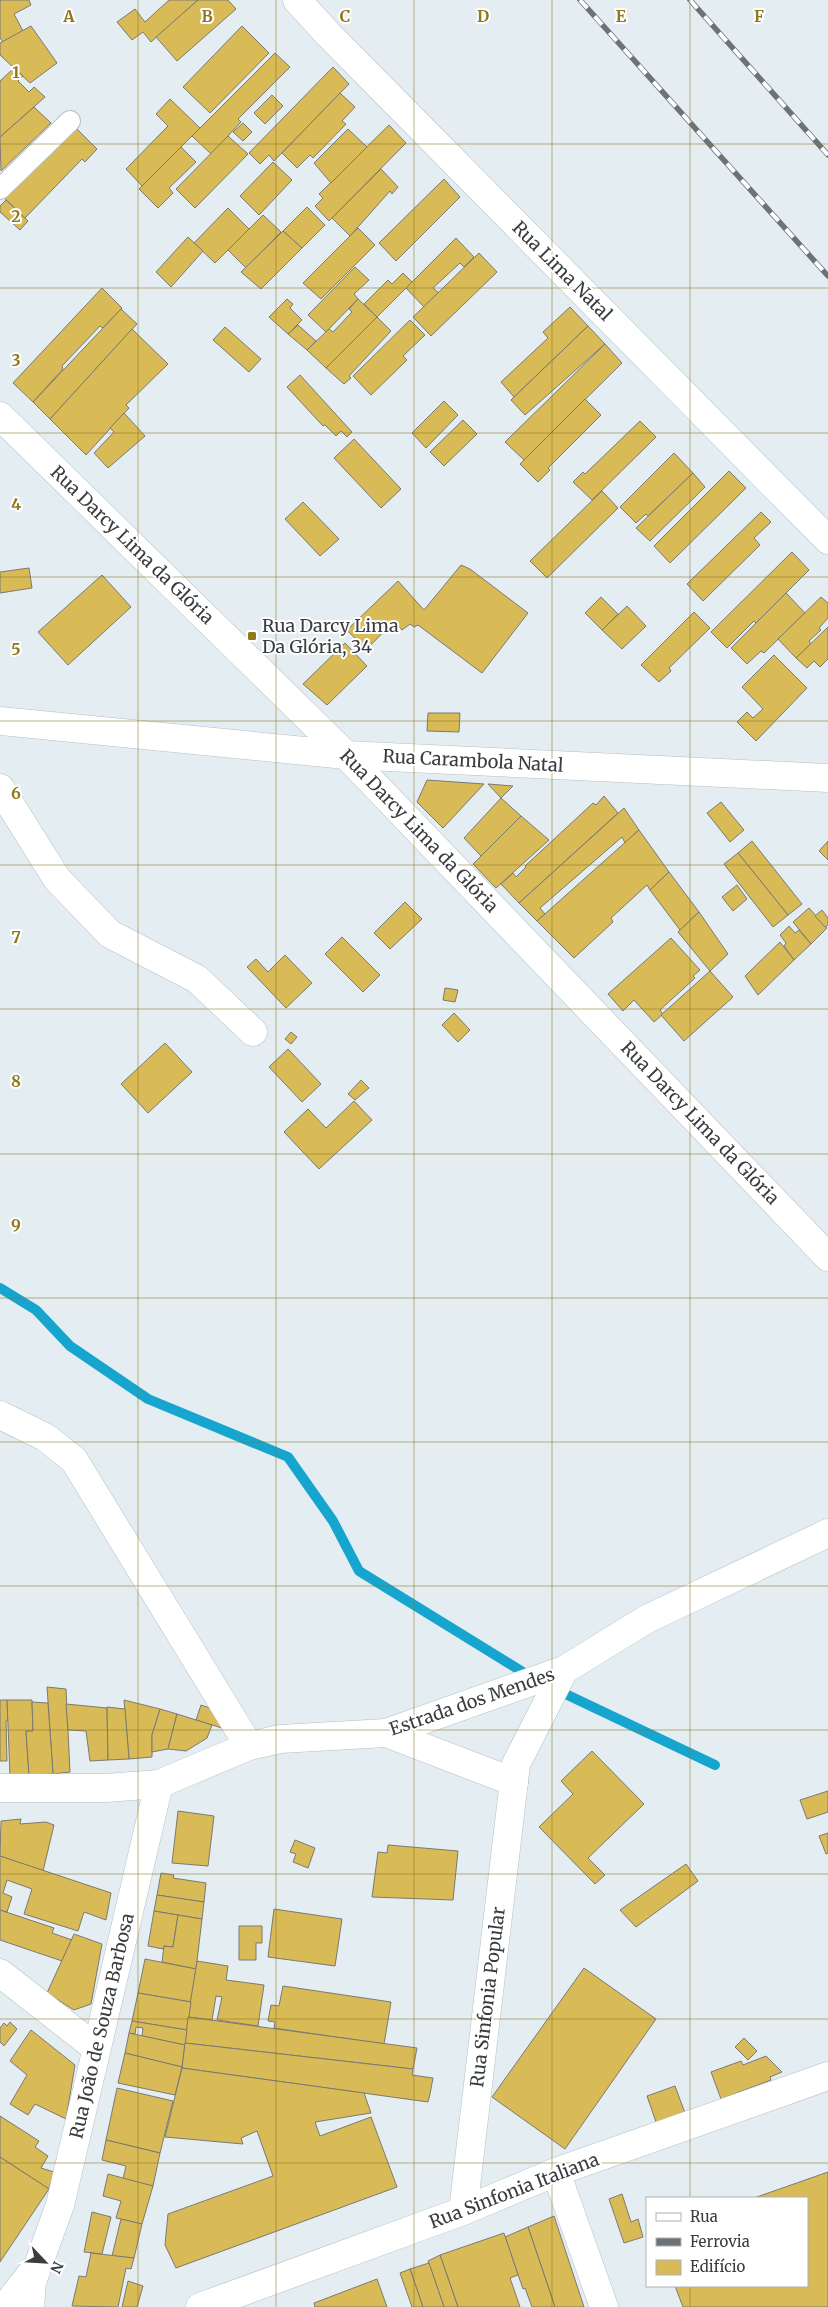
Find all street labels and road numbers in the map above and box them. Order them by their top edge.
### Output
street label: Rua Lima Natal [508,216,617,326]
street label: Rua Darcy Lima da Glória [46,461,219,629]
street label: Rua Darcy Lima da Glória [335,744,504,917]
street label: Rua Carambola Natal [382,744,564,777]
street label: Rua Darcy Lima da Glória [616,1036,785,1209]
street label: Estrada dos Mendes [386,1662,558,1741]
street label: Rua Sinfonia Popular [465,1905,510,2089]
street label: Rua João de Souza Barbosa [64,1910,139,2141]
street label: Rua Sinfonia Italiana [426,2147,602,2234]

